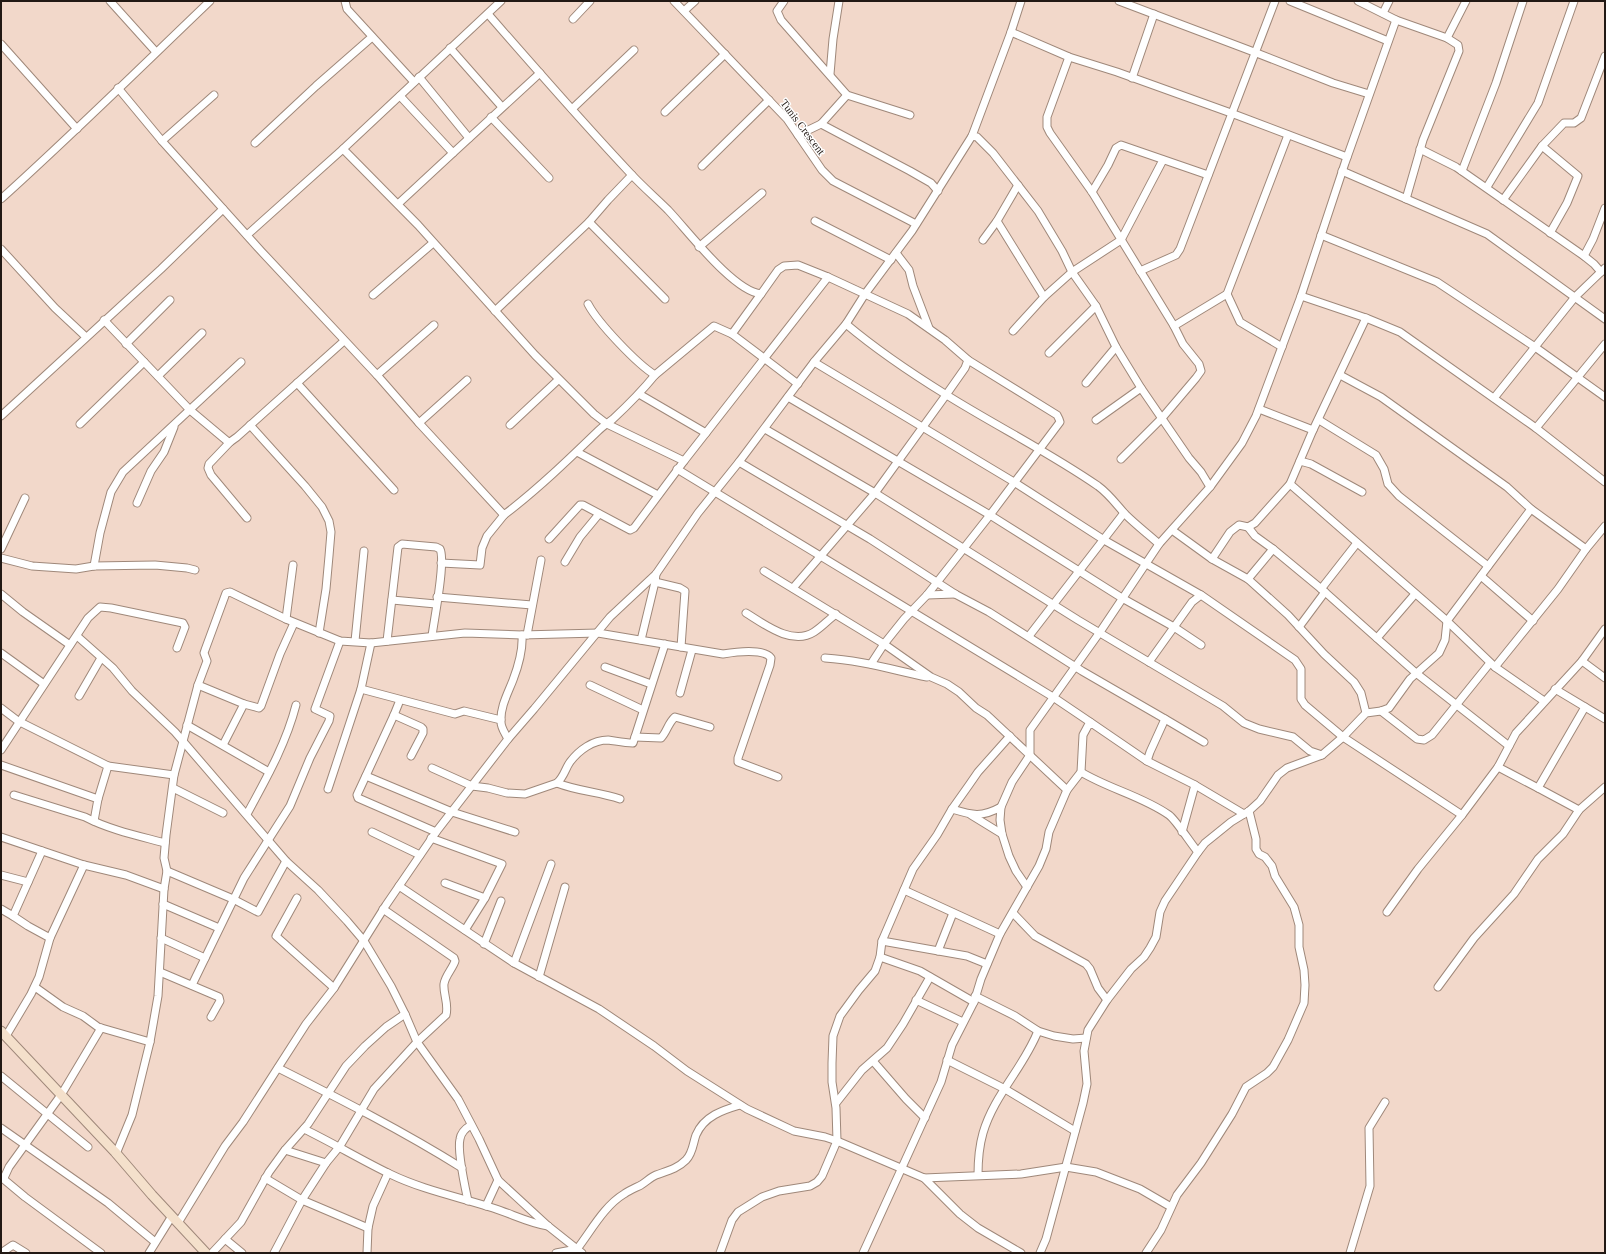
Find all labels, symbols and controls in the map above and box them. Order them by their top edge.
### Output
street label: Tunis Crescent [778,97,828,157]

